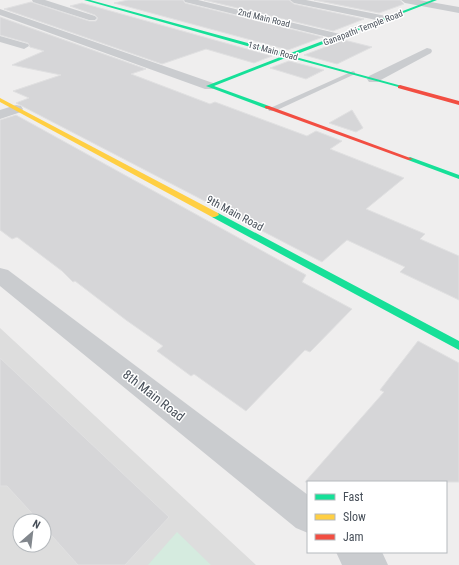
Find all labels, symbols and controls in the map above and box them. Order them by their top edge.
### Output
street label: 2nd Main Road [237,7,291,29]
street label: Ganapathi Temple Road [322,8,404,48]
street label: 1st Main Road [247,40,299,62]
street label: 9th Main Road [204,193,265,234]
street label: 8th Main Road [120,367,187,424]
legend [307,481,447,553]
text: Fast [343,490,364,504]
text: Slow [343,510,366,524]
north arrow [12,513,52,553]
text: N [30,517,43,532]
text: Jam [343,530,364,544]

